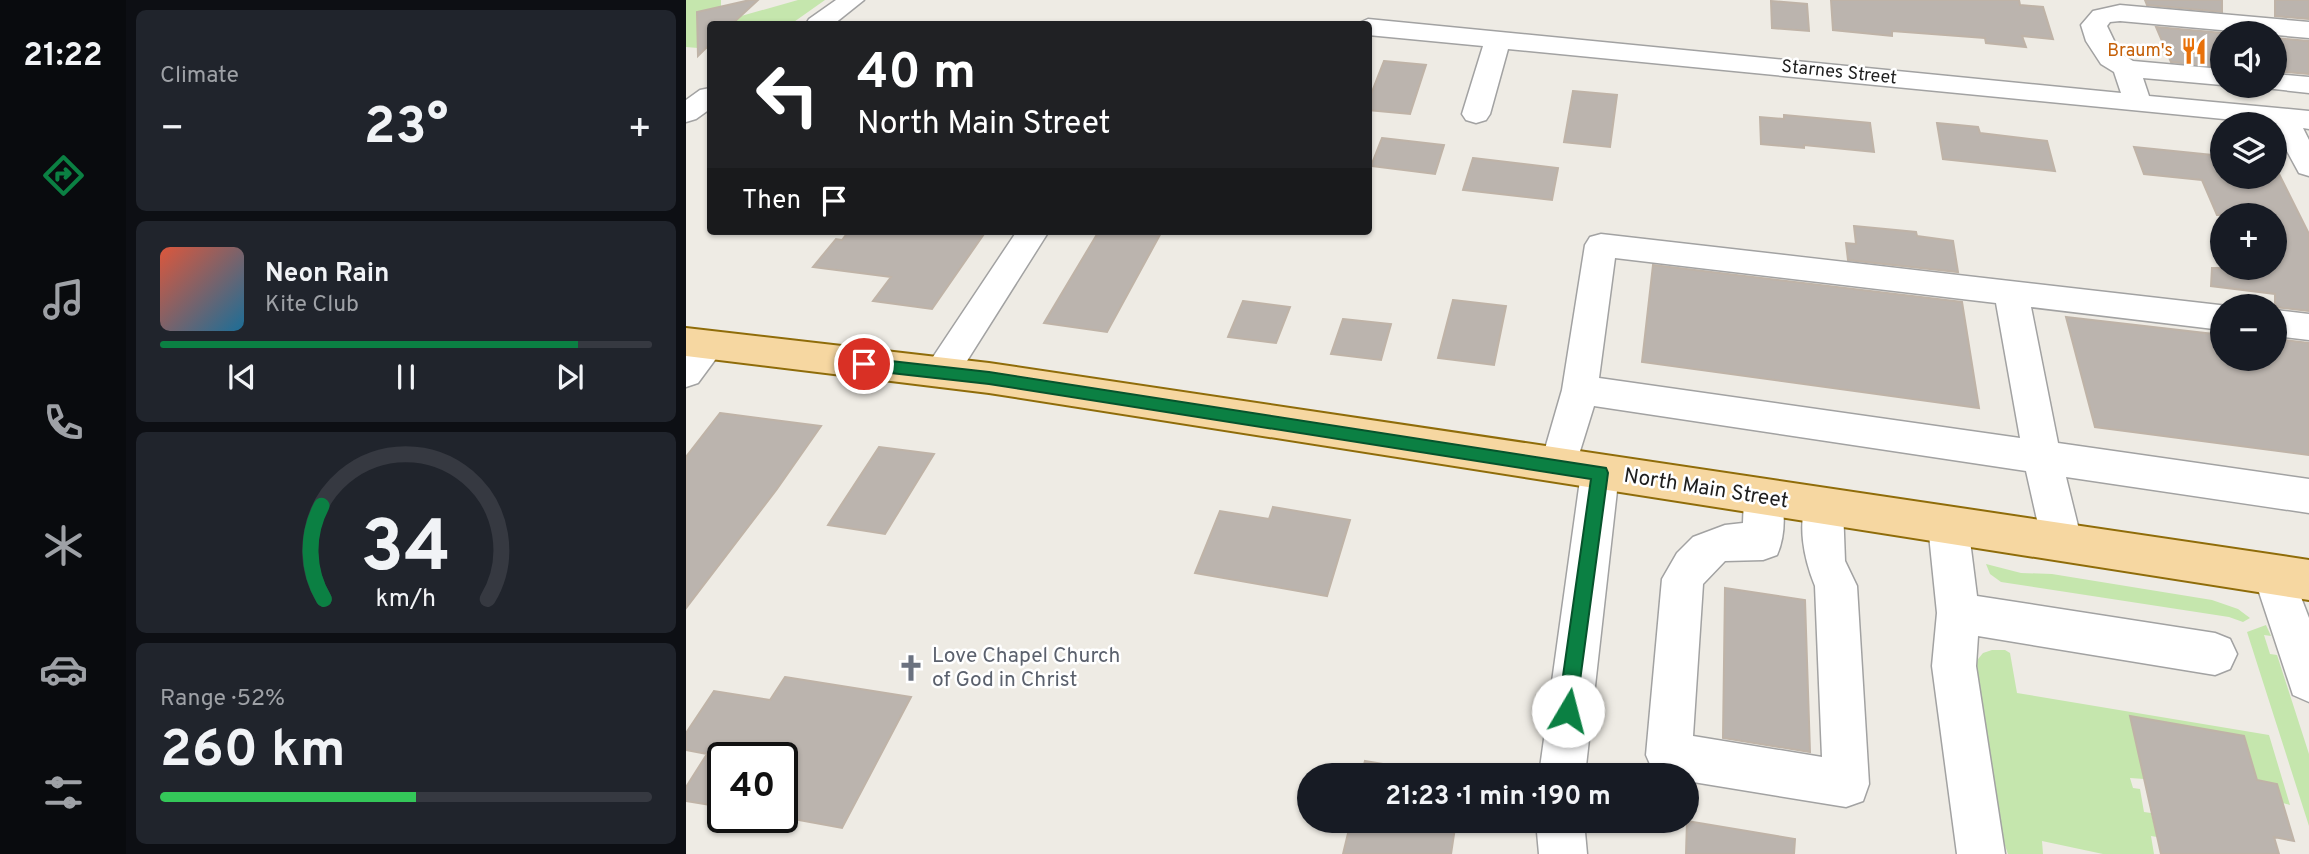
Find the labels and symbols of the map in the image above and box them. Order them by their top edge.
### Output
restaurant icon: Braum's [2179,36,2209,66]
place label: Braum's [2107,40,2173,63]
street label: Starnes Street [1780,56,1898,90]
pin [834,334,894,394]
street label: North Main Street [1622,463,1790,515]
place label: Love Chapel Church of God in Christ [932,643,1120,694]
church icon: Love Chapel Church of God in Christ [896,653,926,683]
position arrow [1531,674,1605,748]
speed limit sign: 40 [707,742,798,833]

